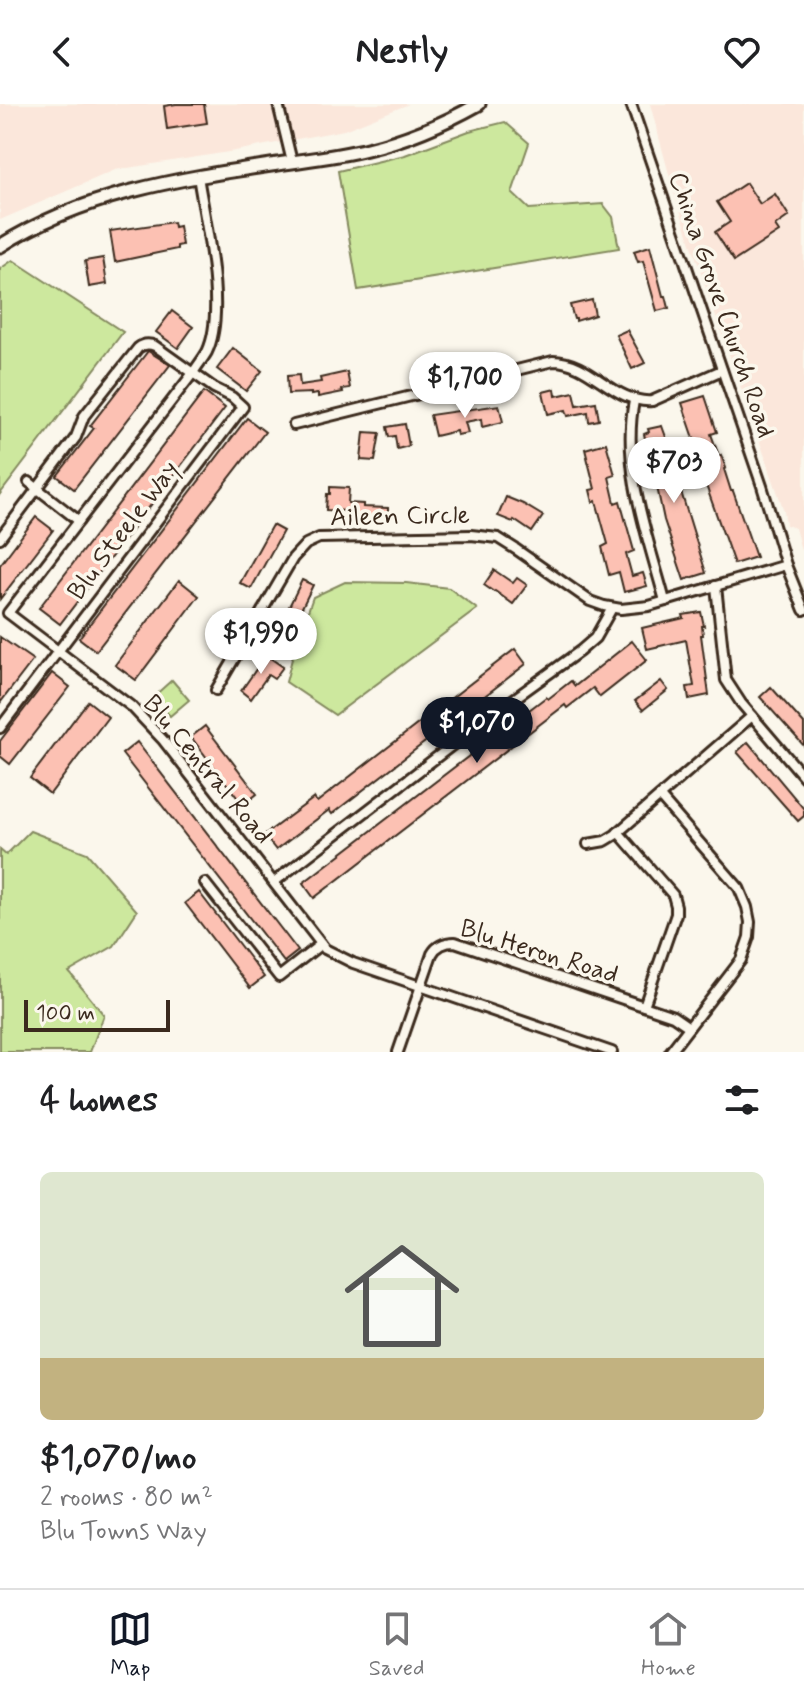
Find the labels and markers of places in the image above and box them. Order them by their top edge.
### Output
pin: $1,700 [400,352,530,420]
pin: $703 [627,437,721,505]
pin: $1,990 [196,608,326,676]
pin: $1,070 [412,697,542,765]

